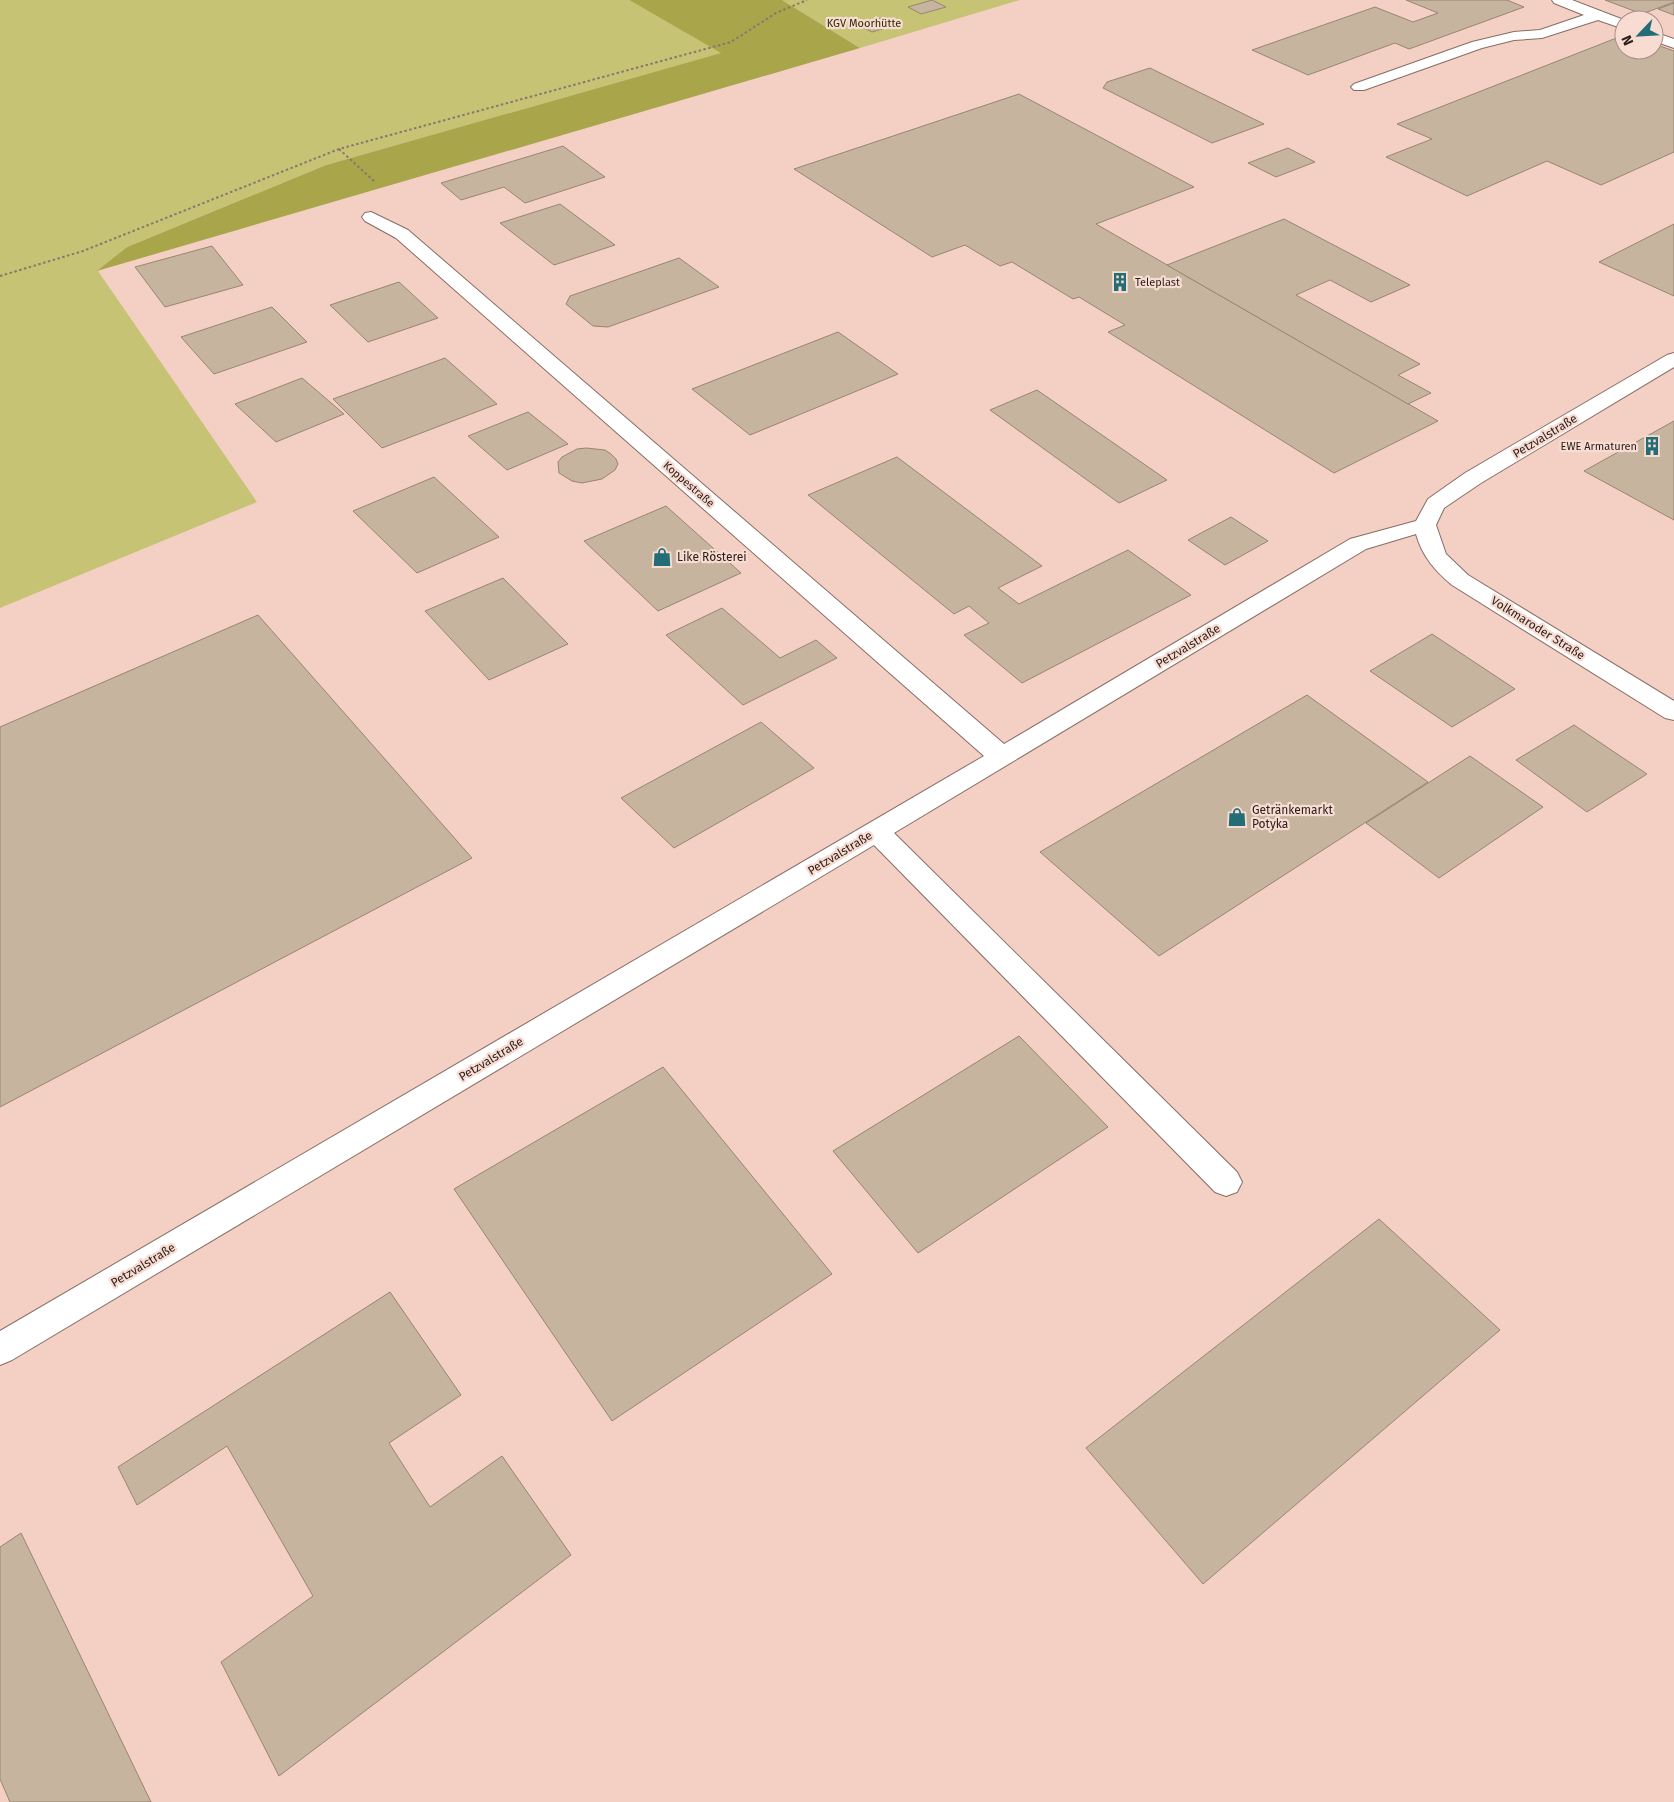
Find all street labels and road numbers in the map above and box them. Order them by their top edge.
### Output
street label: Petzvalstraße [1510,411,1580,461]
street label: Koppestraße [661,459,717,510]
street label: Volkmaroder Straße [1489,593,1587,663]
street label: Petzvalstraße [1153,621,1223,671]
street label: Petzvalstraße [805,828,875,878]
street label: Petzvalstraße [456,1034,526,1084]
street label: Petzvalstraße [108,1240,178,1290]

